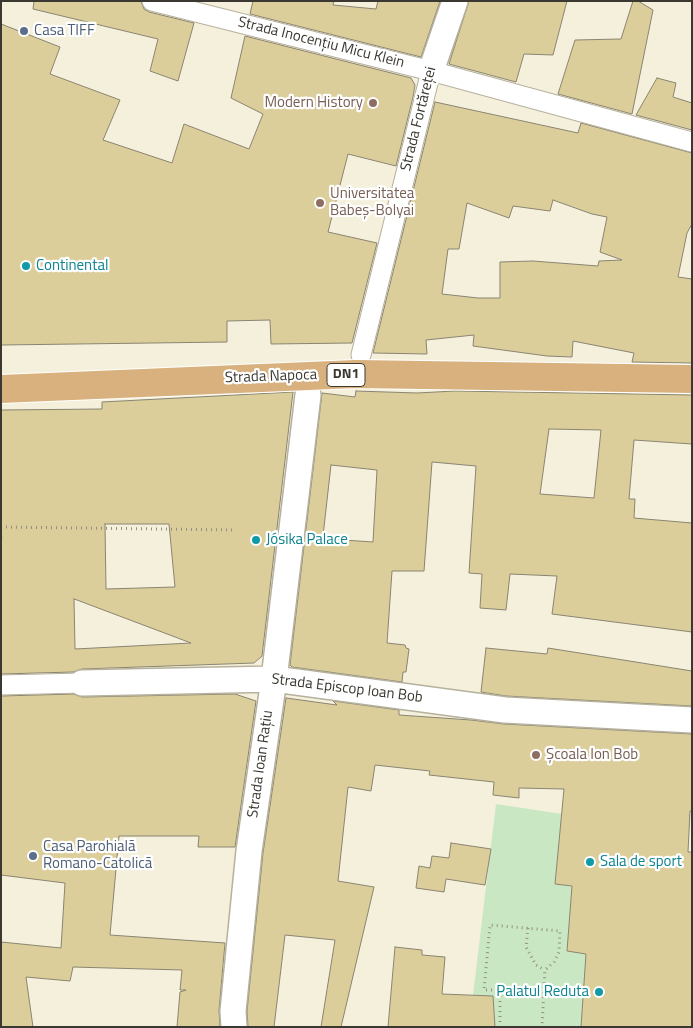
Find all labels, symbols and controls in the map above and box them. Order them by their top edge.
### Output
street label: Strada Inocențiu Micu Klein [236,14,406,72]
place label: Casa TIFF [34,22,95,40]
marker: Casa TIFF [18,25,30,37]
street label: Strada Fortăreței [397,65,441,173]
place label: Modern History [264,94,363,112]
marker: Modern History [367,97,379,109]
place label: Universitatea Babeș-Bolyai [330,185,414,220]
marker: Universitatea Babeș-Bolyai [314,197,326,209]
place label: Continental [36,257,108,275]
marker: Continental [20,260,32,272]
road number: DN1 [327,364,365,386]
street label: Strada Napoca [225,366,317,388]
place label: Jósika Palace [266,531,348,549]
marker: Jósika Palace [250,534,262,546]
street label: Strada Episcop Ioan Bob [270,671,424,707]
street label: Strada Ioan Rațiu [245,709,277,819]
place label: Școala Ion Bob [546,746,638,764]
marker: Școala Ion Bob [530,749,542,761]
place label: Casa Parohială Romano-Catolică [43,838,152,873]
marker: Casa Parohială Romano-Catolică [27,850,39,862]
place label: Sala de sport [600,853,682,871]
marker: Sala de sport [584,856,596,868]
place label: Palatul Reduta [496,983,589,1001]
marker: Palatul Reduta [593,986,605,998]

